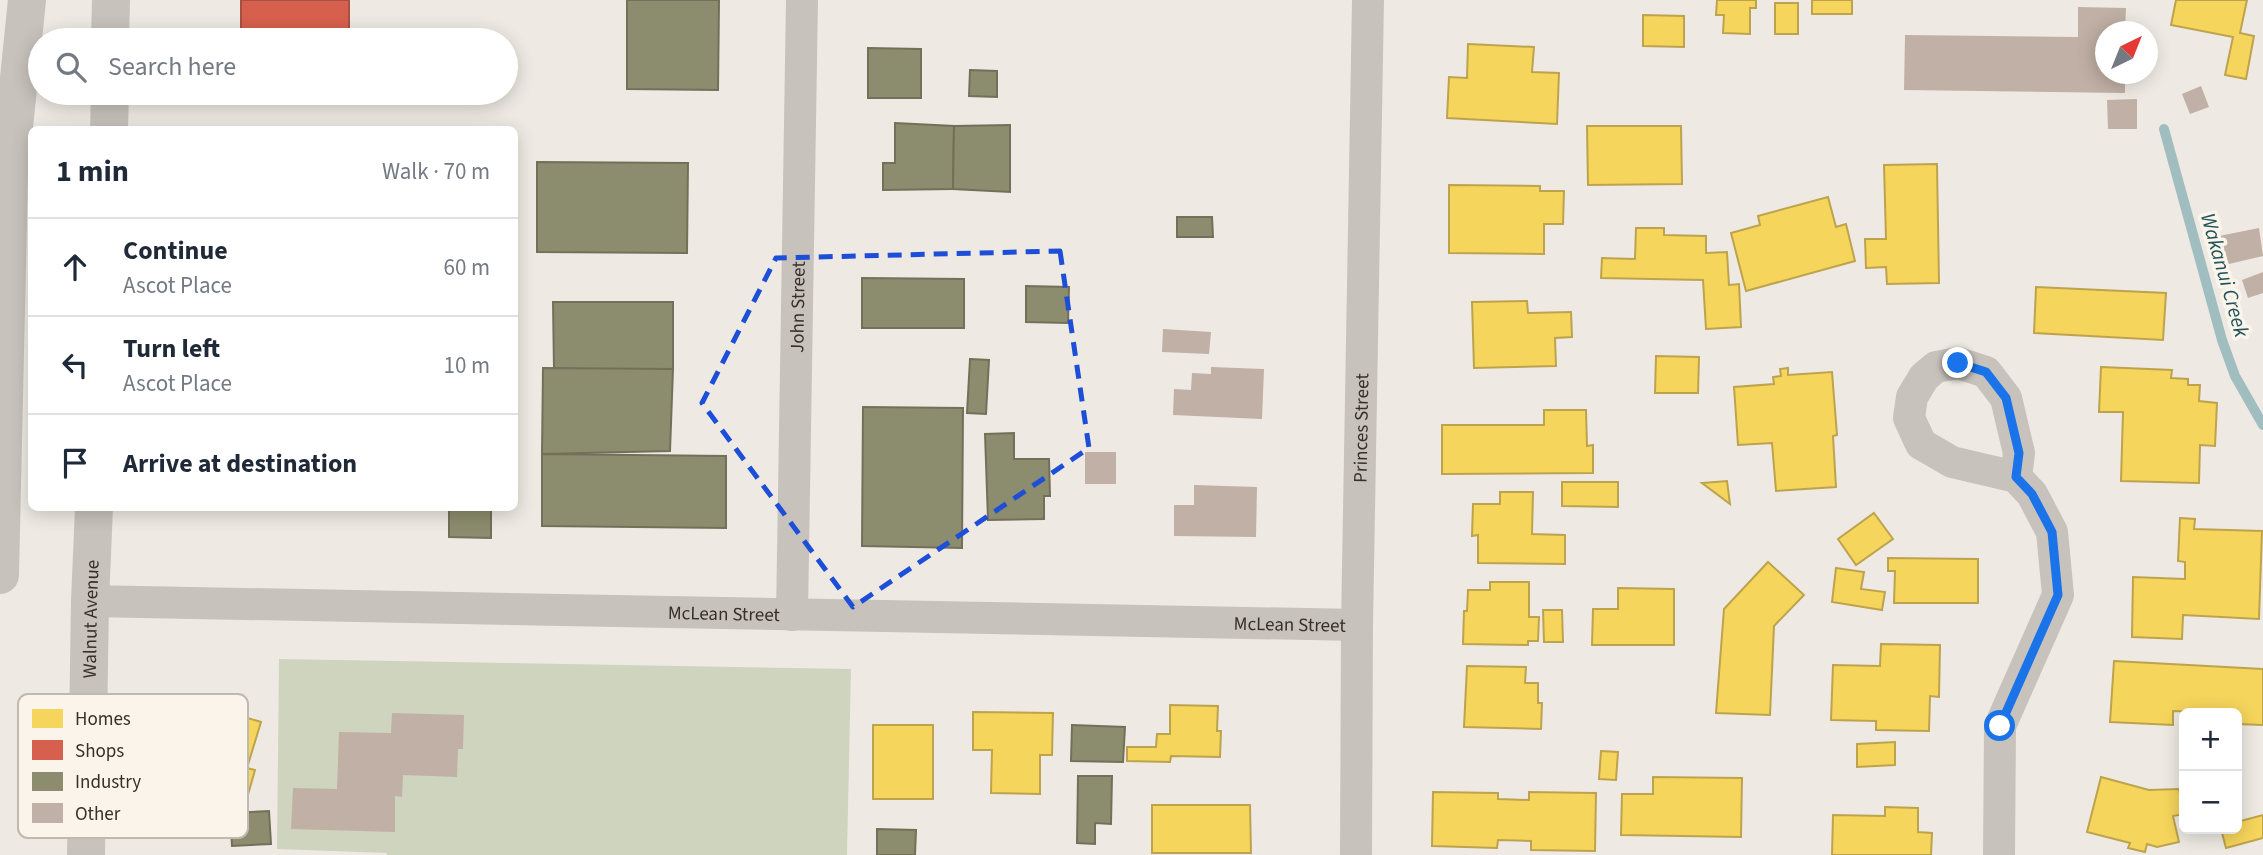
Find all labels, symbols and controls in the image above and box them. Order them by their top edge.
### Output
north arrow [2095,21,2158,84]
search box [28,28,518,105]
icon: search [52,48,90,86]
text: Search here [108,48,236,85]
text: 1 min [56,150,129,193]
text: Walk · 70 m [382,155,490,188]
water label: Wakanui Creek [2193,209,2257,341]
text: Continue [123,232,228,269]
icon: ahead [56,248,94,286]
text: 60 m [443,251,490,284]
street label: John Street [784,260,813,353]
text: Ascot Place [123,269,232,302]
text: Turn left [123,330,220,367]
icon: left [56,346,94,384]
route end [1942,347,1973,378]
text: 10 m [443,349,490,382]
text: Ascot Place [123,367,232,400]
street label: Princes Street [1348,372,1376,483]
icon: arrive [56,444,94,482]
text: Arrive at destination [123,445,357,482]
street label: Walnut Avenue [77,559,107,679]
street label: McLean Street [668,600,781,629]
street label: McLean Street [1233,611,1347,640]
legend [18,694,248,838]
text: Homes [75,706,131,733]
map controls [2179,708,2242,834]
button: + [2179,708,2242,771]
route start [1984,710,2015,741]
text: Shops [75,738,124,765]
text: Industry [75,769,141,796]
button: − [2179,771,2242,834]
text: Other [75,801,121,828]

